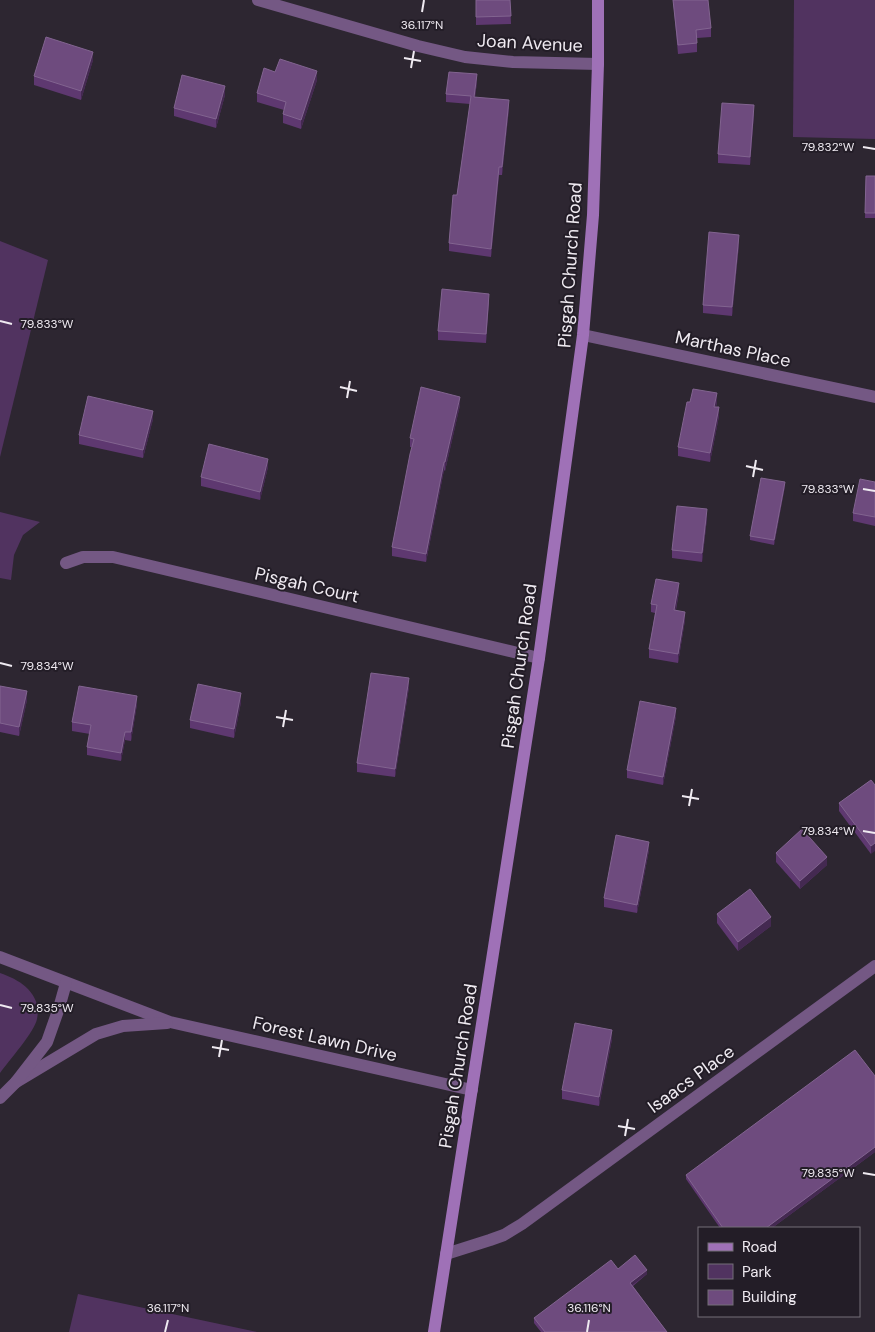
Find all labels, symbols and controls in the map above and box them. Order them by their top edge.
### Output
text: 36.117°N [401,17,443,33]
street label: Joan Avenue [477,28,583,58]
text: 79.832°W [802,139,855,155]
street label: Pisgah Church Road [552,181,588,349]
text: 79.833°W [21,316,74,332]
street label: Marthas Place [673,325,793,373]
text: 79.833°W [802,481,855,497]
street label: Pisgah Court [252,561,362,609]
street label: Pisgah Church Road [496,582,542,750]
text: 79.834°W [20,658,74,674]
text: 79.834°W [801,823,855,839]
street label: Pisgah Church Road [433,982,483,1150]
text: 79.835°W [20,1000,74,1016]
street label: Forest Lawn Drive [250,1011,400,1067]
street label: Isaacs Place [643,1039,739,1119]
text: 79.835°W [801,1165,855,1181]
legend [698,1227,860,1317]
text: Road [742,1237,777,1257]
text: Park [742,1262,772,1282]
text: Building [742,1287,797,1307]
text: 36.117°N [147,1300,189,1316]
text: 36.116°N [567,1300,611,1316]

